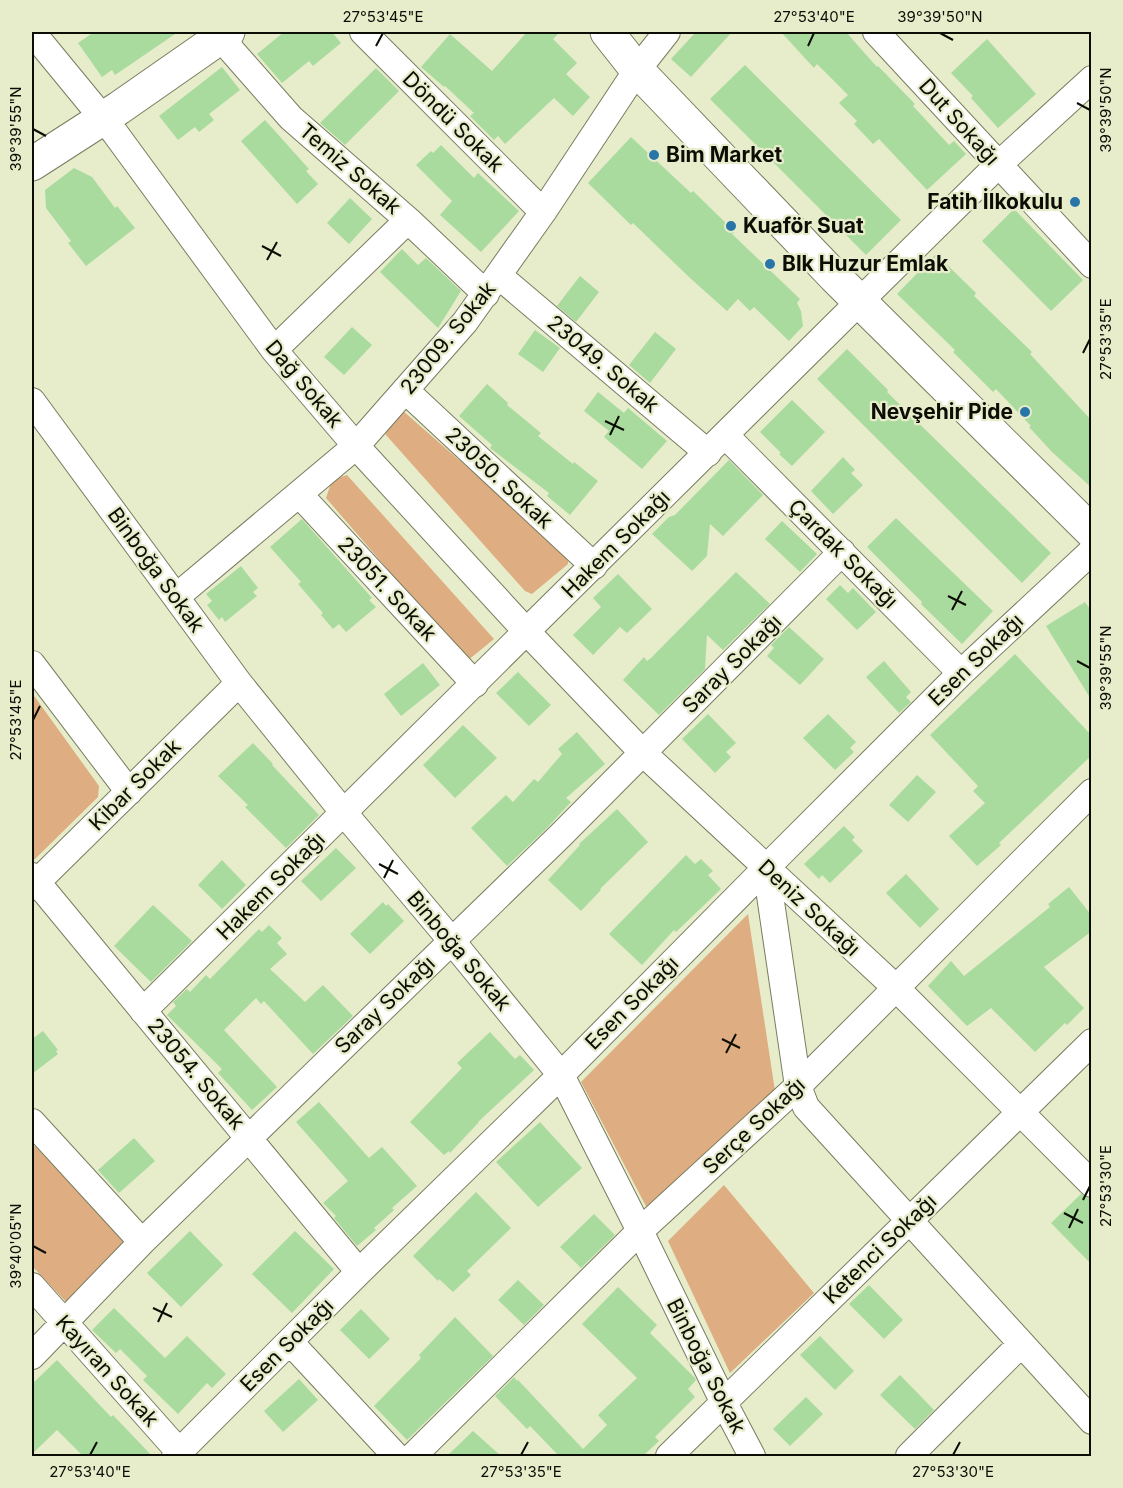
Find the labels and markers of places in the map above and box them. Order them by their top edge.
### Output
place label: Bim Market [666,142,783,167]
marker: Bim Market [647,148,661,162]
place label: Fatih İlkokulu [927,188,1063,214]
marker: Fatih İlkokulu [1068,195,1082,209]
place label: Kuaför Suat [743,213,864,238]
marker: Kuaför Suat [724,219,738,233]
place label: Blk Huzur Emlak [782,251,949,276]
marker: Blk Huzur Emlak [763,257,777,271]
place label: Nevşehir Pide [871,399,1013,424]
marker: Nevşehir Pide [1018,405,1032,419]

